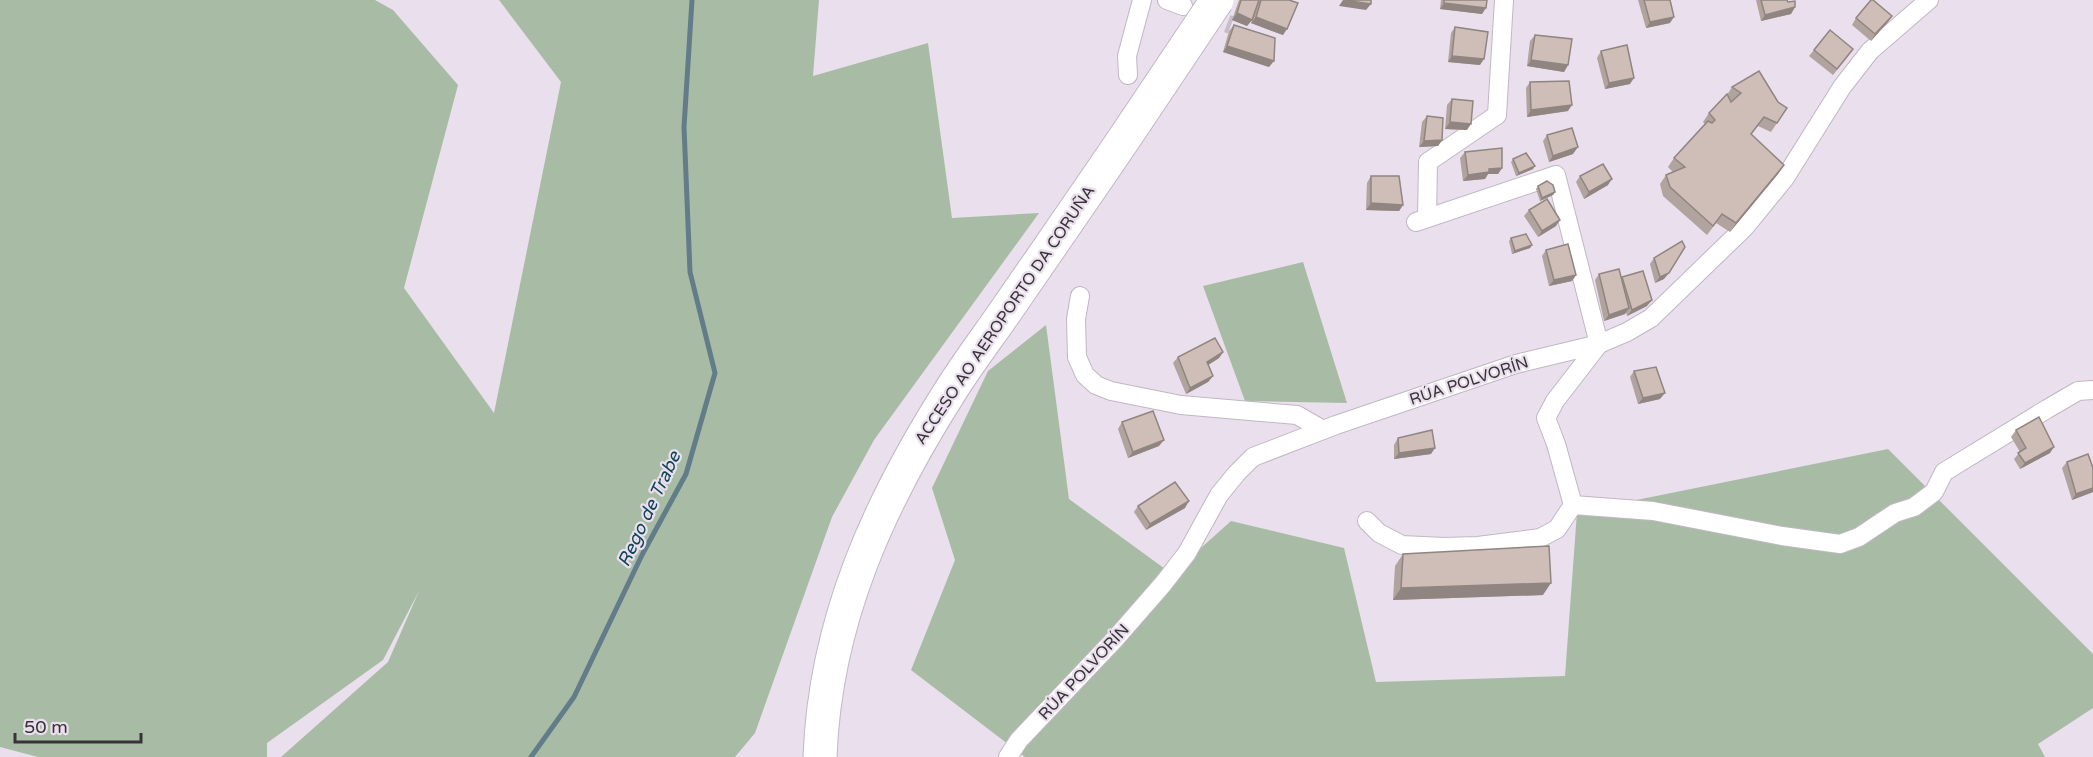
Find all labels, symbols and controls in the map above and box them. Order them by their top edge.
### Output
street label: ACCESO AO AEROPORTO DA CORUÑA [911,182,1099,448]
street label: RÚA POLVORÍN [1407,352,1531,410]
water label: Rego de Trabe [613,447,686,570]
street label: RÚA POLVORÍN [1034,620,1134,724]
scale bar [15,706,141,744]
text: 50 m [24,716,68,738]

